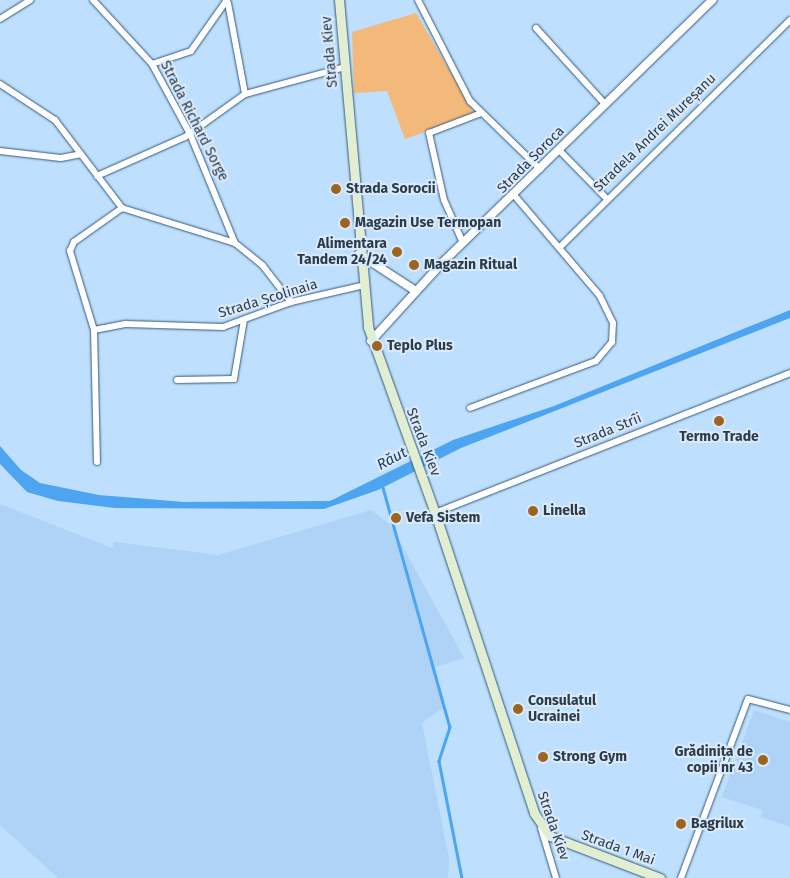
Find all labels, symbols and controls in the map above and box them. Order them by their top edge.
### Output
street label: Strada Kiev [319,16,341,88]
street label: Strada Richard Sorge [156,58,232,184]
street label: Stradela Andrei Mureșanu [590,70,720,196]
street label: Strada Soroca [494,123,568,197]
place label: Strada Sorocii [346,181,436,197]
marker: Strada Sorocii [330,183,342,195]
place label: Magazin Use Termopan [355,215,501,231]
marker: Magazin Use Termopan [339,217,351,229]
place label: Alimentara Tandem 24/24 [297,236,387,268]
marker: Alimentara Tandem 24/24 [391,246,403,258]
place label: Magazin Ritual [424,257,517,273]
marker: Magazin Ritual [408,259,420,271]
street label: Strada Școlinaia [217,276,319,322]
place label: Teplo Plus [387,338,453,354]
marker: Teplo Plus [371,340,383,352]
street label: Strada Kiev [402,406,444,478]
street label: Strada Strîi [572,410,644,452]
marker: Termo Trade [713,415,725,427]
place label: Termo Trade [679,429,759,445]
water label: Răut [374,444,410,474]
place label: Linella [543,503,586,519]
marker: Linella [527,505,539,517]
place label: Vefa Sistem [406,510,480,526]
marker: Vefa Sistem [390,512,402,524]
place label: Consulatul Ucrainei [528,693,596,726]
marker: Consulatul Ucrainei [512,703,524,715]
place label: Grădinița de copii nr 43 [674,744,753,776]
place label: Strong Gym [553,749,627,765]
marker: Strong Gym [537,751,549,763]
marker: Grădinița de copii nr 43 [757,754,769,766]
street label: Strada Kiev [533,789,573,863]
place label: Bagrilux [691,816,744,832]
marker: Bagrilux [675,818,687,830]
street label: Strada 1 Mai [579,827,657,869]

